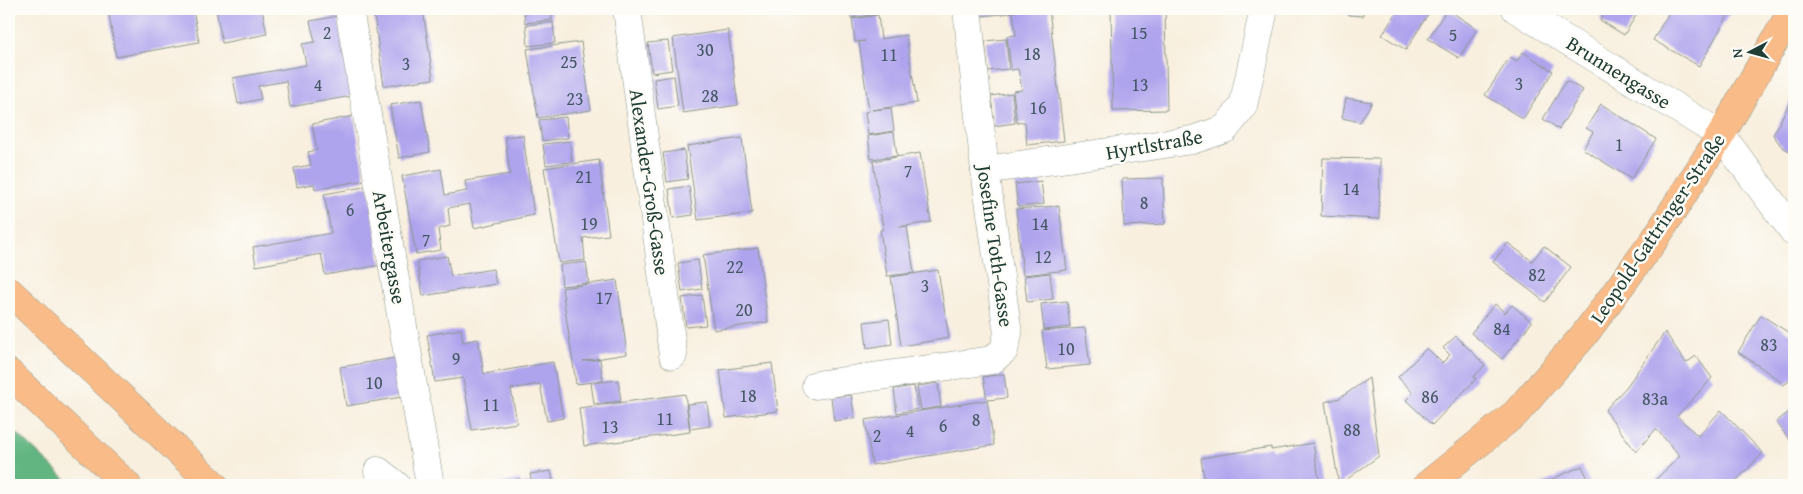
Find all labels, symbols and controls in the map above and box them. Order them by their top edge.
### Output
house number: 2 [323,19,331,46]
house number: 15 [1130,19,1148,46]
house number: 5 [1449,21,1457,48]
street label: Brunnengasse [1561,28,1677,116]
north arrow [1726,28,1776,78]
house number: 30 [696,36,714,63]
house number: 18 [1023,40,1041,67]
house number: 11 [880,41,898,68]
text: N [1727,47,1748,59]
house number: 25 [560,48,578,75]
house number: 3 [402,50,410,77]
house number: 3 [1515,70,1523,97]
house number: 4 [314,71,322,98]
house number: 13 [1131,71,1149,98]
house number: 28 [701,82,719,109]
house number: 23 [566,85,584,112]
street label: Alexander-Groß-Gasse [623,87,677,277]
house number: 16 [1029,94,1047,121]
street label: Hyrtlstraße [1103,121,1205,167]
street label: Leopold-Gattringer-Straße [1582,127,1732,329]
house number: 1 [1615,131,1623,158]
house number: 7 [904,157,912,184]
street label: Josefine Toth-Gasse [970,160,1022,329]
house number: 21 [575,163,593,190]
house number: 14 [1342,175,1360,202]
street label: Arbeitergasse [366,188,414,306]
house number: 8 [1140,189,1148,216]
house number: 6 [346,196,354,223]
house number: 19 [580,210,598,237]
house number: 14 [1031,210,1049,237]
house number: 7 [422,226,430,253]
house number: 12 [1034,243,1052,270]
house number: 22 [726,253,744,280]
house number: 82 [1528,261,1546,288]
house number: 3 [921,272,929,299]
house number: 17 [595,284,613,311]
house number: 20 [735,296,753,323]
house number: 84 [1493,315,1511,342]
house number: 83 [1760,331,1778,358]
house number: 10 [1057,335,1075,362]
house number: 9 [452,345,460,372]
house number: 10 [365,369,383,396]
house number: 18 [739,382,757,409]
house number: 86 [1421,383,1439,410]
house number: 83a [1642,385,1668,412]
house number: 11 [482,391,500,418]
house number: 11 [656,405,674,432]
house number: 8 [972,406,980,433]
house number: 6 [939,412,947,439]
house number: 13 [601,413,619,440]
house number: 88 [1343,416,1361,443]
house number: 4 [906,417,914,444]
house number: 2 [873,422,881,449]

